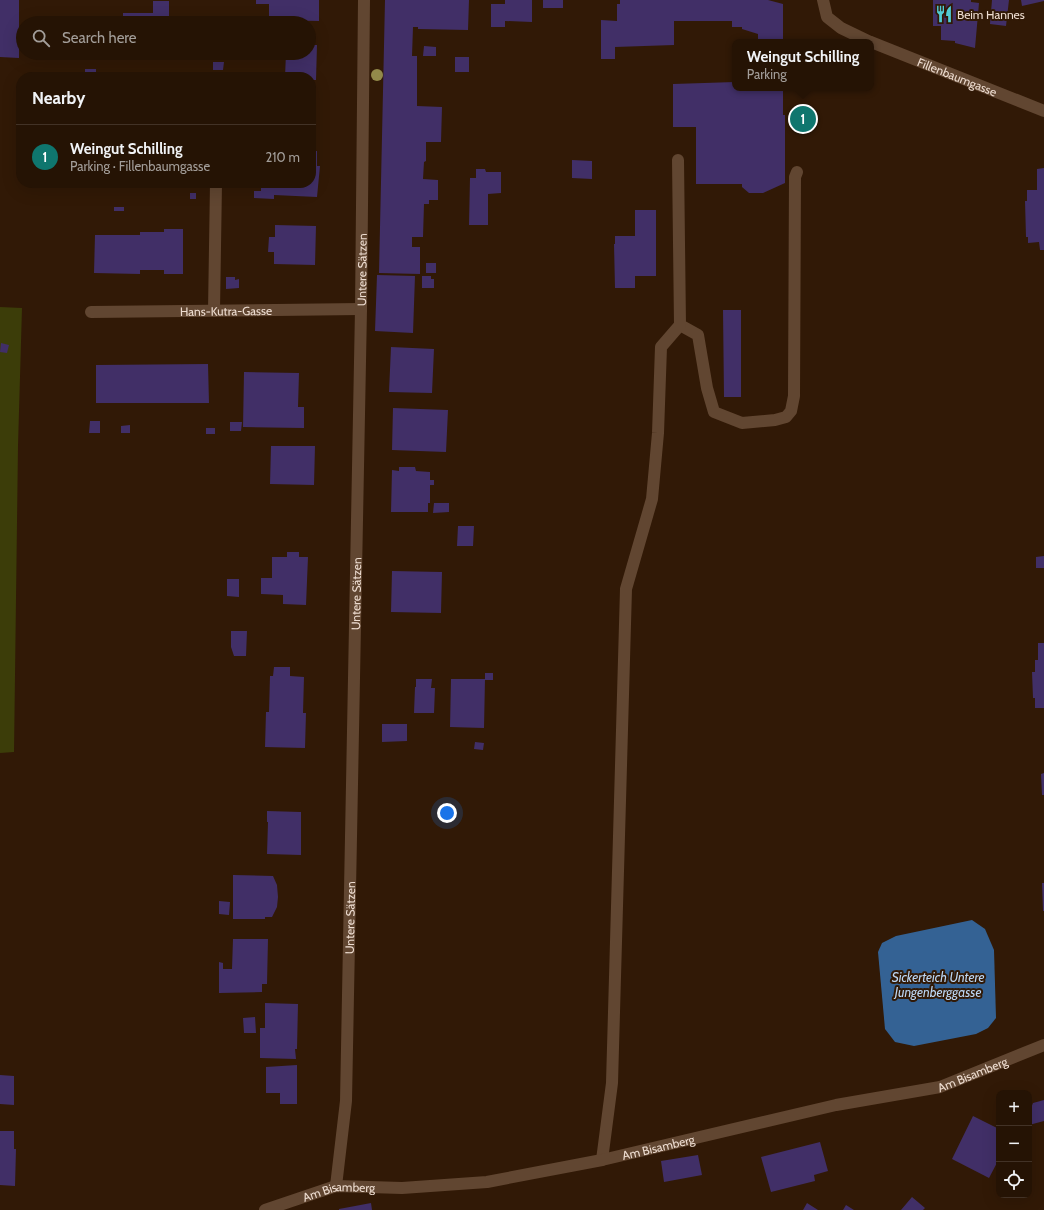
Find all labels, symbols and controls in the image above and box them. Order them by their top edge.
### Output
restaurant icon: Beim Hannes [934,4,954,24]
place label: Beim Hannes [957,7,1025,22]
search box [16,16,316,60]
icon: search [30,27,52,49]
text: Search here [62,29,137,47]
popup [732,39,874,91]
text: Weingut Schilling [747,48,859,66]
street label: Fillenbaumgasse [915,54,999,99]
text: Parking [747,66,787,82]
text: Nearby [32,88,85,108]
pin: 1 [790,104,816,134]
text: Weingut Schilling [70,140,182,158]
text: 1 [43,149,47,165]
text: 210 m [266,149,300,165]
text: Parking · Fillenbaumgasse [70,158,210,174]
street label: Untere Sätzen [354,233,369,306]
street label: Hans-Kutra-Gasse [180,302,272,319]
street label: Untere Sätzen [347,557,364,630]
your location [437,803,457,823]
street label: Untere Sätzen [341,881,358,954]
water label: Sickerteich Untere Jungenberggasse [892,969,984,1000]
street label: Am Bisamberg [935,1053,1010,1095]
map controls [996,1090,1032,1198]
button: + [996,1090,1032,1126]
button: − [996,1126,1032,1162]
street label: Am Bisamberg [620,1131,697,1163]
button: locate [996,1162,1032,1198]
street label: Am Bisamberg [300,1179,376,1204]

